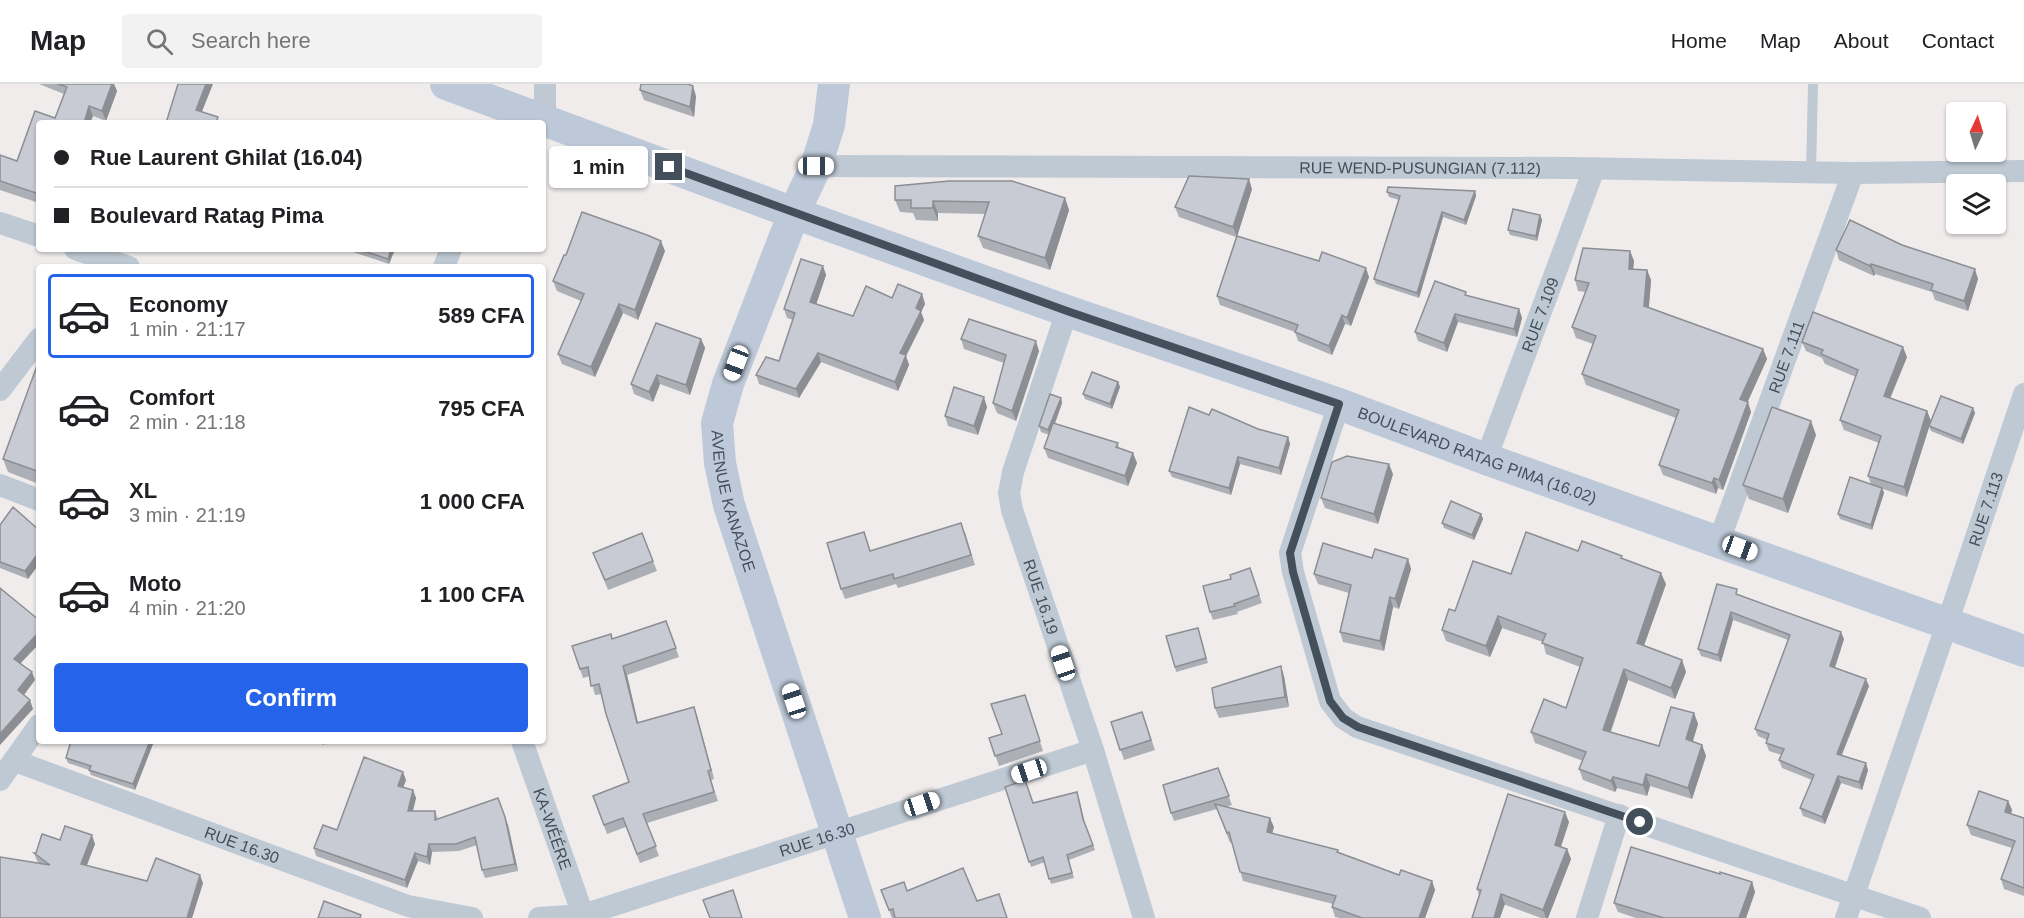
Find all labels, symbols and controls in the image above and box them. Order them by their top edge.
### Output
search box [122,14,542,68]
text: Map [30,25,86,56]
icon: search [143,25,176,58]
text: Search here [191,28,311,53]
text: Home [1671,29,1727,52]
text: Map [1760,29,1801,52]
text: About [1834,29,1889,52]
text: Contact [1922,29,1994,52]
north arrow [1946,102,2006,162]
map controls [1946,102,2006,234]
text: Rue Laurent Ghilat (16.04) [90,145,363,170]
callout: 1 min [549,146,648,188]
route end [655,153,682,180]
text: 1 min [572,156,625,178]
car [798,157,834,175]
street label: RUE WEND-PUSUNGIAN (7.112) [1299,159,1541,176]
button: layers [1946,174,2006,234]
text: Boulevard Ratag Pima [90,203,324,228]
street label: RUE 7.109 [1518,275,1561,354]
icon: car [57,289,111,343]
text: Economy [129,292,228,317]
text: 589 CFA [438,303,525,328]
text: 1 min · 21:17 [129,318,246,340]
street label: RUE 7.111 [1765,318,1807,395]
car [721,343,751,383]
icon: car [57,382,111,436]
text: Comfort [129,385,215,410]
text: 795 CFA [438,396,525,421]
street label: BOULEVARD RATAG PIMA (16.02) [1356,403,1599,506]
text: 2 min · 21:18 [129,411,246,433]
street label: AVENUE KANAZOE [709,430,759,574]
street label: RUE 7.113 [1965,470,2006,548]
icon: car [57,475,111,529]
text: XL [129,478,157,503]
text: 1 000 CFA [420,489,525,514]
text: 3 min · 21:19 [129,504,246,526]
car [1720,533,1760,563]
street label: RUE 16.19 [1021,557,1062,637]
icon: car [57,568,111,622]
text: Moto [129,571,182,596]
text: 1 100 CFA [420,582,525,607]
text: 4 min · 21:20 [129,597,246,619]
car [1049,643,1077,683]
button: Confirm [54,663,528,732]
car [780,681,808,721]
car [1009,757,1049,785]
street label: KA-WÉÉRE [531,786,575,872]
car [902,790,942,818]
route start [1626,808,1653,835]
street label: RUE 16.30 [777,819,857,859]
street label: RUE 16.30 [202,823,282,866]

